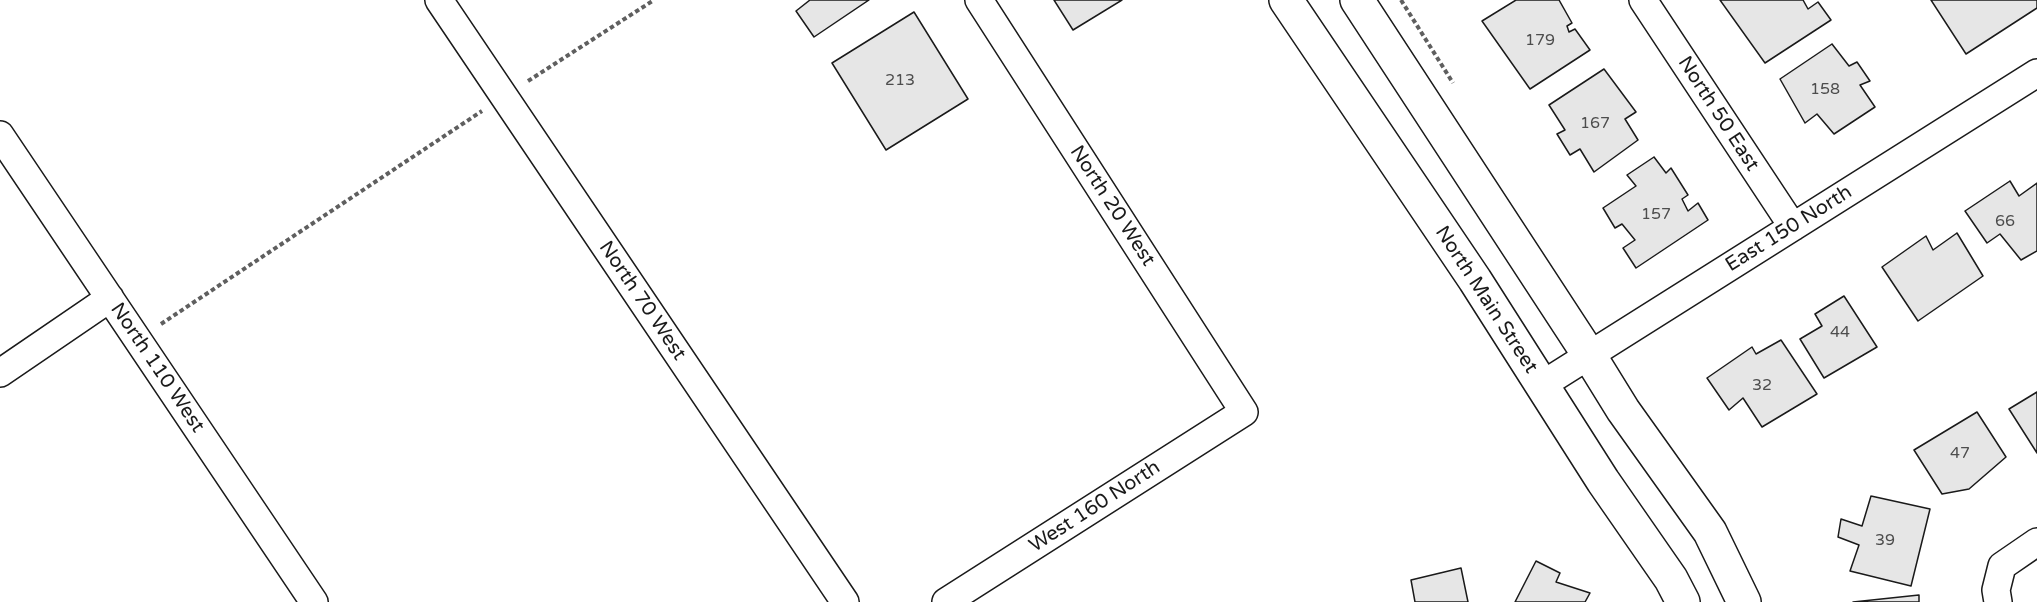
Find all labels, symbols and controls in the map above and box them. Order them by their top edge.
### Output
house number: 179 [1525,31,1555,51]
street label: North 50 East [1672,52,1764,176]
house number: 213 [885,71,915,91]
house number: 158 [1810,80,1840,100]
house number: 167 [1580,114,1610,134]
street label: North 20 West [1064,141,1160,271]
street label: East 150 North [1721,181,1857,277]
house number: 157 [1641,205,1671,225]
house number: 66 [1995,212,2015,232]
street label: North Main Street [1429,222,1543,378]
street label: North 70 West [593,237,691,365]
street label: North 110 West [105,299,209,437]
house number: 44 [1830,323,1850,343]
house number: 32 [1752,376,1772,396]
house number: 47 [1950,444,1970,464]
street label: West 160 North [1025,456,1165,558]
house number: 39 [1875,531,1895,551]

